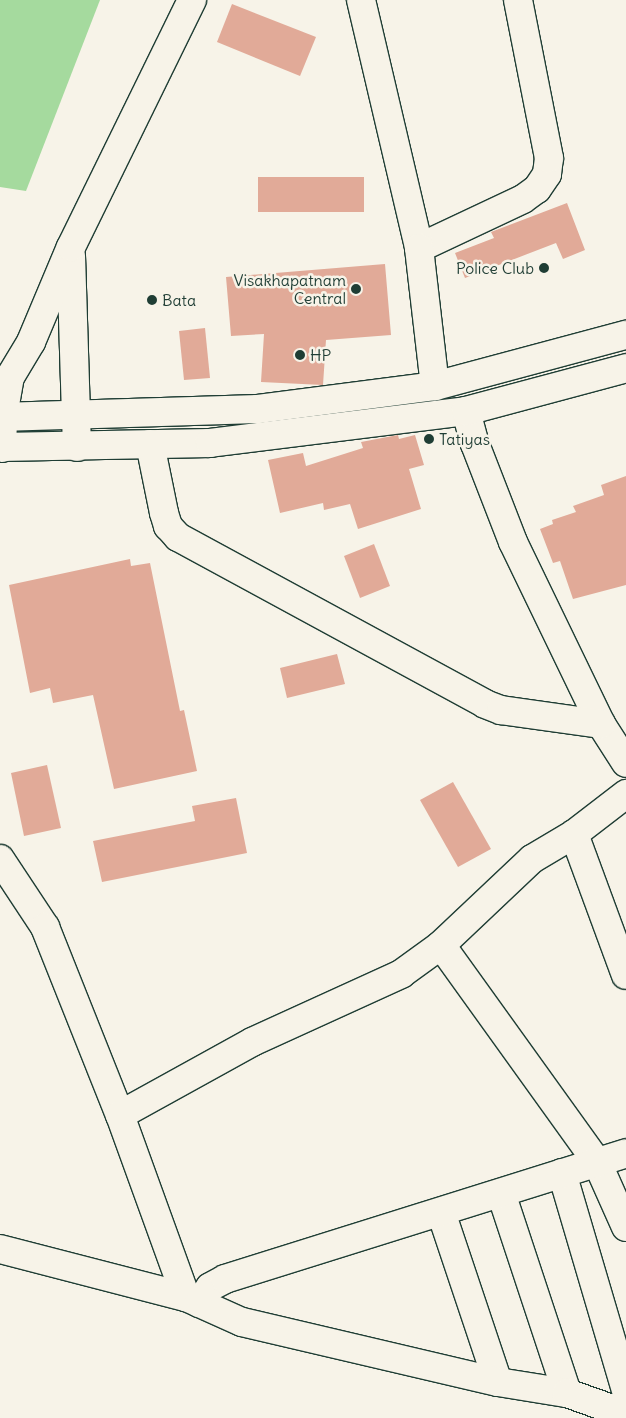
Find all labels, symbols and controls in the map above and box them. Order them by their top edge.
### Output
place label: Police Club [456,258,534,278]
marker: Police Club [538,262,550,274]
place label: Visakhapatnam Central [233,270,346,308]
marker: Visakhapatnam Central [350,283,362,295]
place label: Bata [162,290,196,310]
marker: Bata [146,294,158,306]
place label: HP [310,345,331,365]
marker: HP [294,349,306,361]
place label: Tatiyas [439,429,490,449]
marker: Tatiyas [423,433,435,445]

